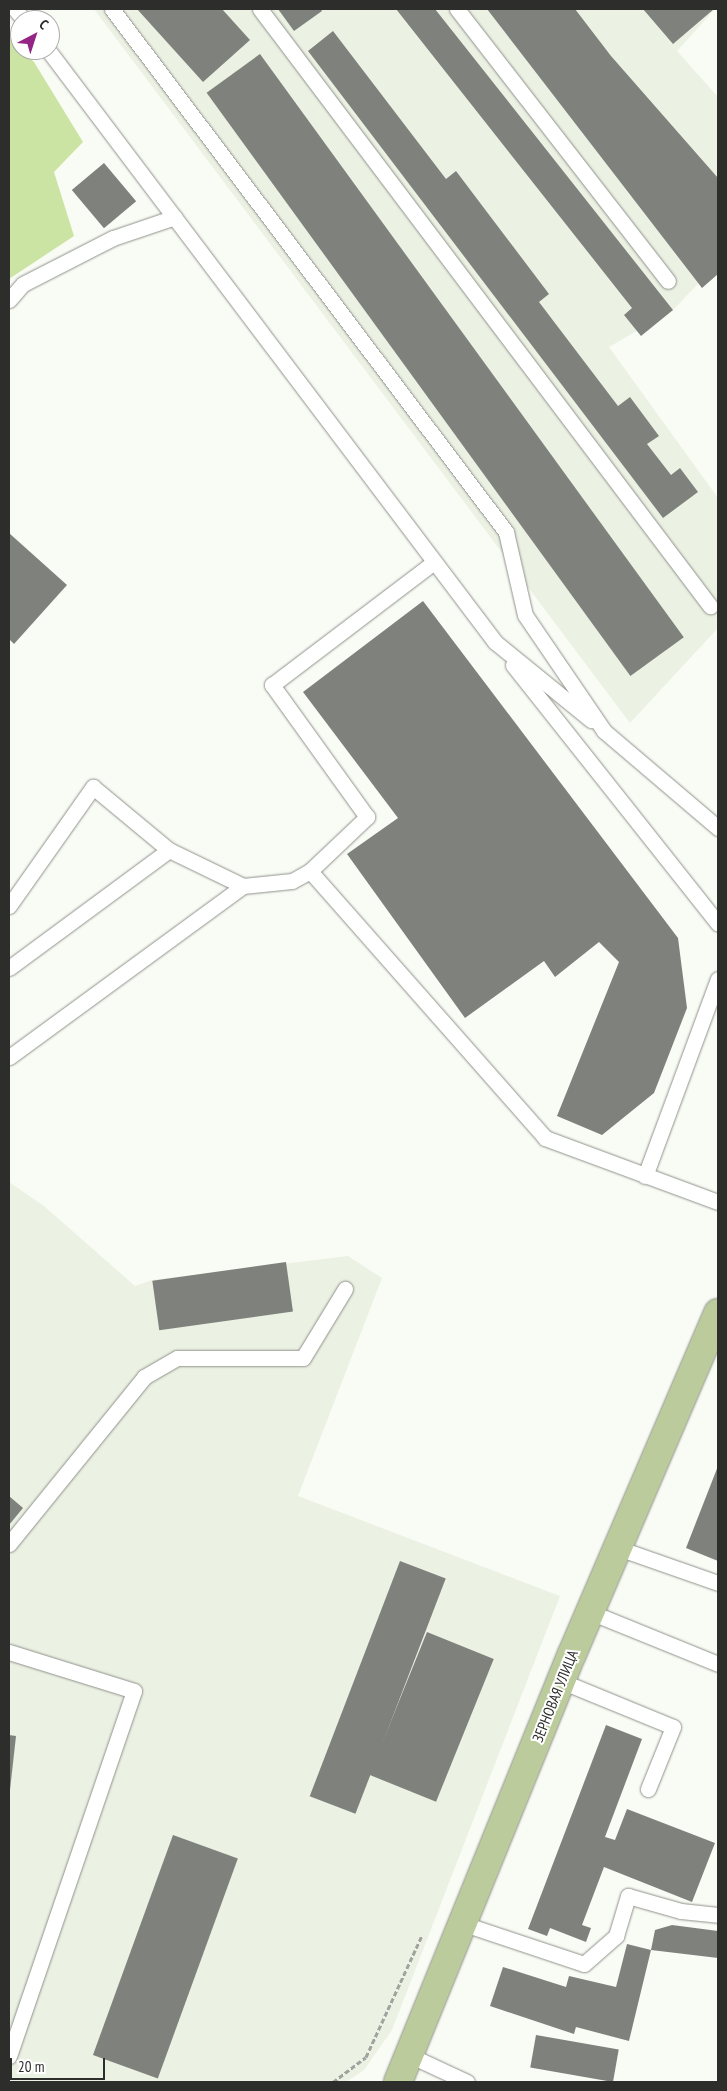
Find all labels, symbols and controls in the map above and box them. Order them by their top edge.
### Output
north arrow [10,10,60,60]
text: С [36,15,52,33]
street label: ЗЕРНОВАЯ УЛИЦА [528,1647,582,1745]
scale bar [12,2048,108,2080]
text: 20 m [18,2057,44,2076]

